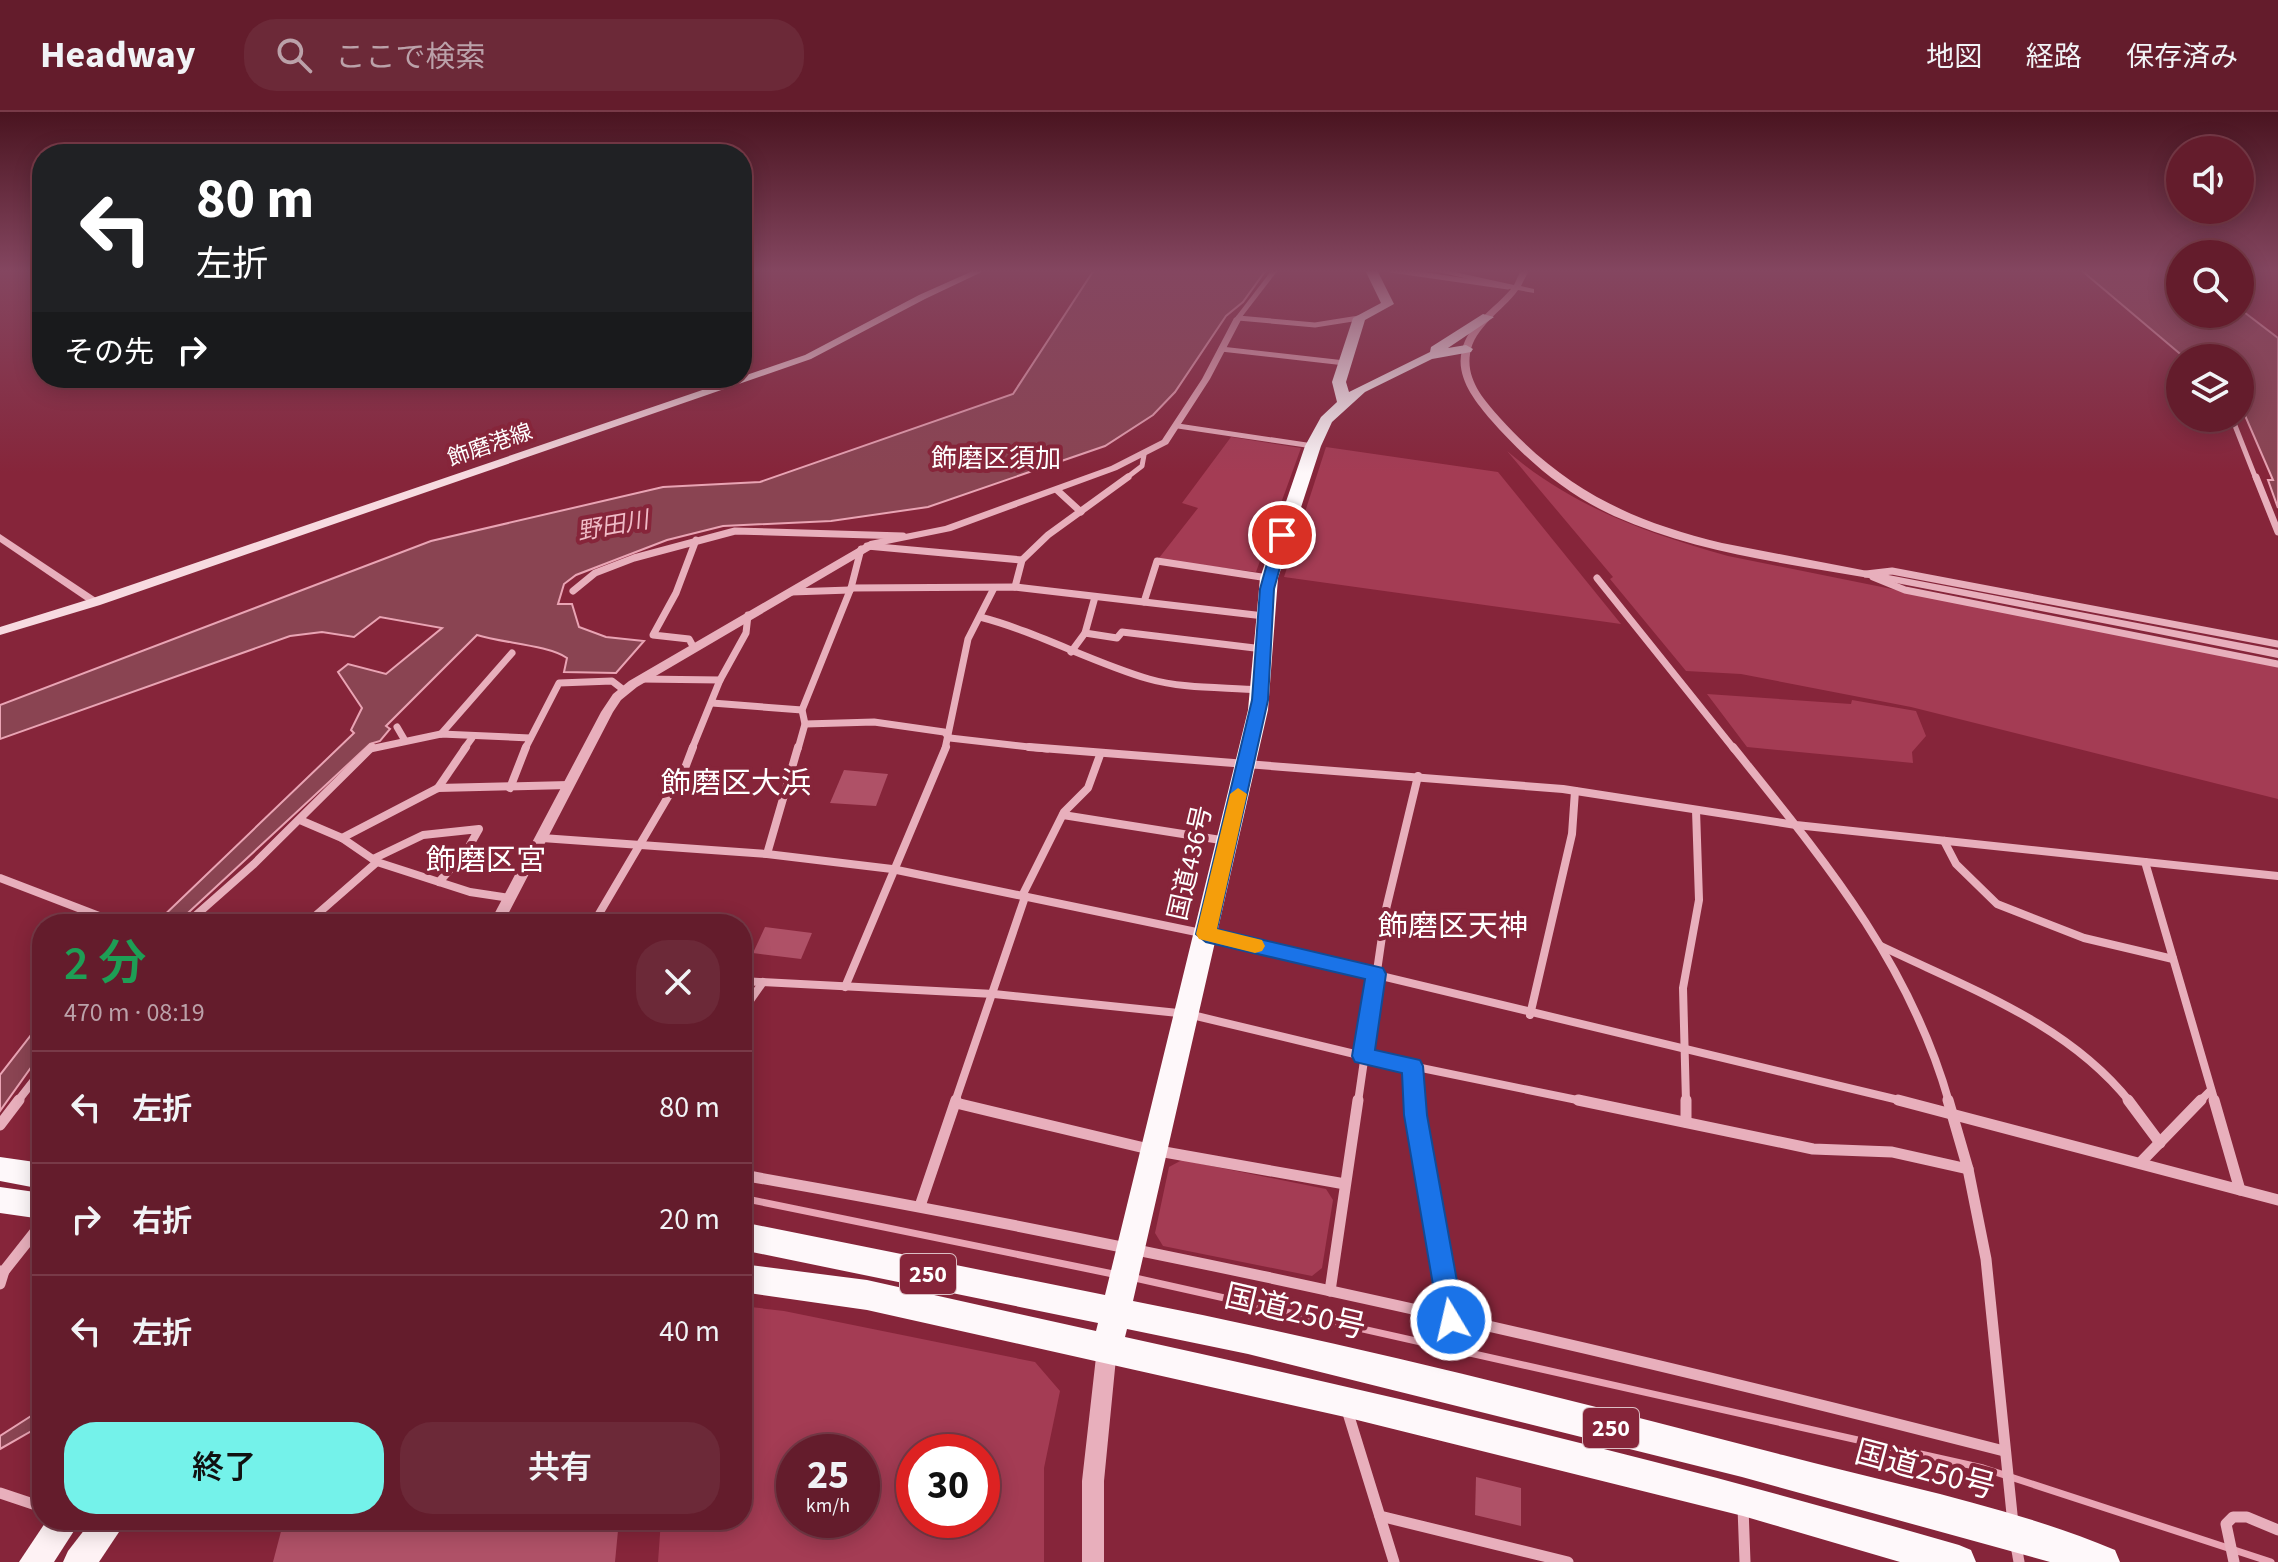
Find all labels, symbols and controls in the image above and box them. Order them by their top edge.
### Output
search box [244,19,804,91]
text: Headway [40,28,196,82]
icon: search [272,33,316,77]
text: ここで検索 [336,36,486,79]
text: 地図 [1926,37,1982,77]
text: 経路 [2026,37,2082,77]
text: 保存済み [2126,37,2238,77]
map controls [2166,136,2254,432]
button: sound [2166,136,2254,224]
text: 80 m [196,160,314,239]
icon: left [64,176,168,280]
text: 左折 [196,239,268,290]
button: search [2166,240,2254,328]
icon: right [170,328,214,372]
text: その先 [64,331,154,374]
button: layers [2166,344,2254,432]
street label: 飾磨港線 [443,416,537,474]
district label: 飾磨区須加 [931,440,1061,477]
pin [1248,501,1316,569]
water label: 野田川 [575,502,654,549]
icon: arrive [1260,513,1304,557]
district label: 飾磨区大浜 [661,762,811,805]
street label: 国道436号 [1159,802,1221,924]
district label: 飾磨区宮 [426,839,546,882]
district label: 飾磨区天神 [1378,905,1528,948]
text: 2 分 [64,930,146,998]
button: close [636,940,720,1024]
text: 470 m · 08:19 [64,994,205,1031]
icon: left [64,1085,108,1129]
text: 80 m [659,1086,720,1129]
text: 左折 [132,1088,192,1131]
icon: right [64,1197,108,1241]
text: 20 m [659,1198,720,1241]
text: 右折 [132,1200,192,1243]
road number: 250 [900,1254,956,1294]
street label: 国道250号 [1220,1273,1370,1351]
position arrow [1409,1278,1493,1362]
icon: left [64,1309,108,1353]
text: 40 m [659,1310,720,1353]
text: 左折 [132,1312,192,1355]
road number: 250 [1583,1408,1639,1448]
button: 終了 [64,1422,384,1514]
button: 共有 [400,1422,720,1514]
street label: 国道250号 [1850,1429,2000,1511]
speed limit sign: 30 [896,1434,1000,1538]
text: 25 [807,1447,849,1504]
text: km/h [806,1492,850,1520]

